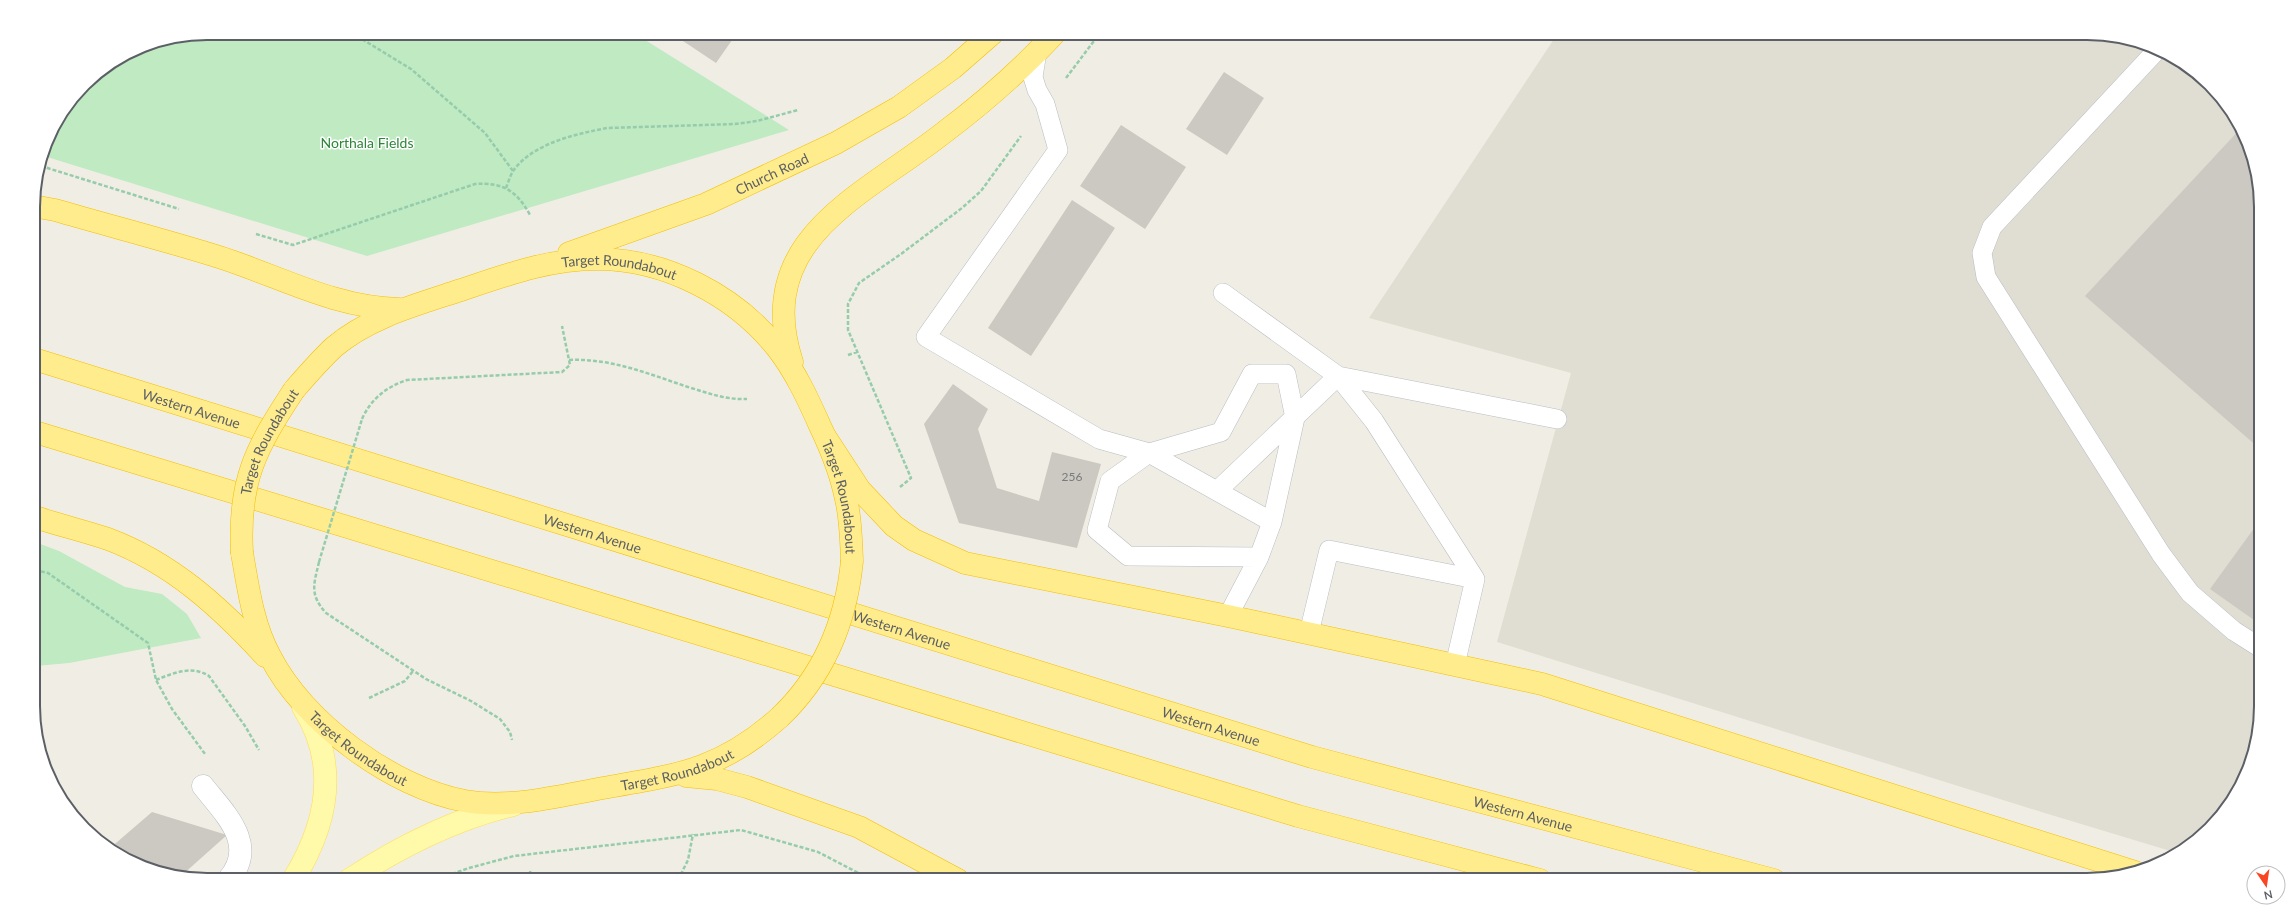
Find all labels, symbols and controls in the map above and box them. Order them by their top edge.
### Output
park label: Northala Fields [321,134,414,151]
street label: Church Road [732,149,811,198]
street label: Target Roundabout [560,250,680,283]
street label: Western Avenue [140,385,243,431]
street label: Target Roundabout [236,385,301,496]
street label: Target Roundabout [819,437,860,554]
house number: 256 [1062,469,1082,484]
street label: Western Avenue [541,510,644,556]
street label: Western Avenue [851,606,953,653]
street label: Western Avenue [1160,702,1262,749]
street label: Target Roundabout [306,707,411,789]
street label: Target Roundabout [619,745,736,793]
street label: Western Avenue [1472,792,1575,835]
north arrow [2246,865,2286,905]
text: N [2263,888,2274,903]

